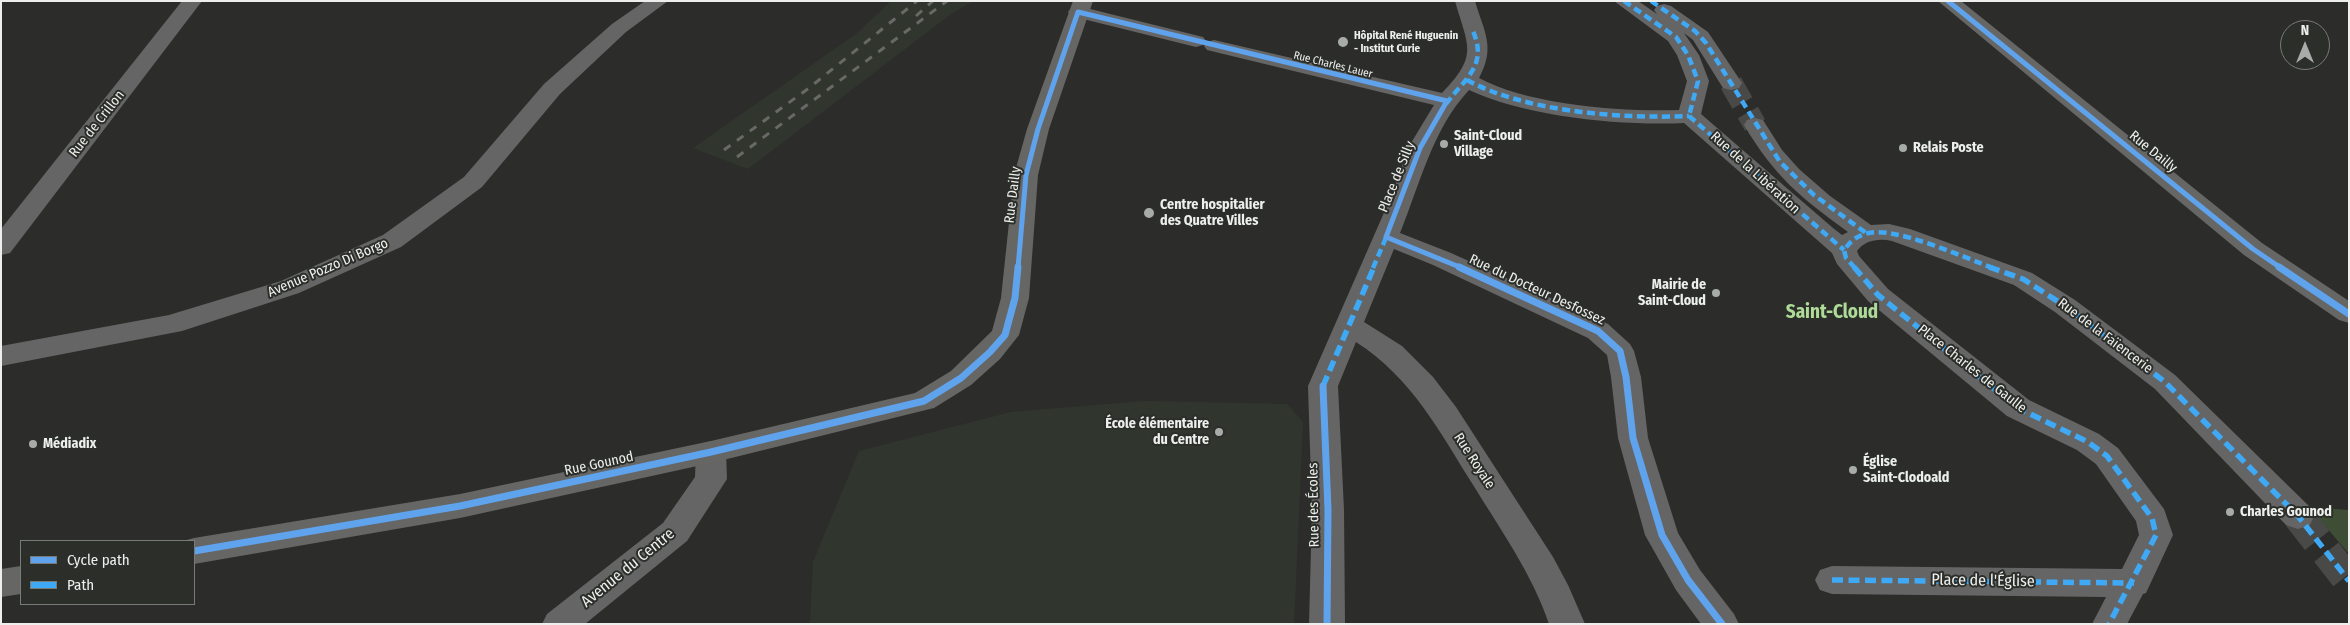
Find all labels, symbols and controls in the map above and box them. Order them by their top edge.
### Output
north arrow [2280,20,2330,70]
text: N [2301,22,2309,39]
place label: Hôpital René Huguenin - Institut Curie [1354,29,1458,55]
marker: Hôpital René Huguenin - Institut Curie [1336,35,1350,49]
street label: Rue Charles Lauer [1292,49,1374,81]
street label: Rue de Crillon [66,87,128,161]
place label: Saint-Cloud Village [1454,128,1522,160]
street label: Rue de la Libération [1707,128,1803,218]
street label: Rue Dailly [2126,128,2180,176]
marker: Saint-Cloud Village [1438,138,1450,150]
street label: Place de Silly [1375,139,1419,215]
place label: Relais Poste [1913,140,1984,156]
marker: Relais Poste [1897,142,1909,154]
street label: Rue Dailly [1001,166,1025,224]
place label: Centre hospitalier des Quatre Villes [1160,197,1265,230]
marker: Centre hospitalier des Quatre Villes [1142,206,1156,220]
street label: Avenue Pozzo Di Borgo [265,235,391,301]
street label: Rue du Docteur Desfossez [1466,251,1608,329]
place label: Mairie de Saint-Cloud [1638,277,1706,310]
marker: Mairie de Saint-Cloud [1710,287,1722,299]
street label: Rue de la Faïencerie [2054,295,2156,377]
district label: Saint-Cloud [1786,302,1878,324]
street label: Place Charles de Gaulle [1914,321,2030,417]
place label: École élémentaire du Centre [1105,416,1209,448]
marker: École élémentaire du Centre [1213,426,1225,438]
street label: Rue Royale [1450,430,1498,492]
place label: Médiadix [43,436,96,452]
marker: Médiadix [27,438,39,450]
street label: Rue Gounod [563,448,635,480]
place label: Église Saint-Clodoald [1863,454,1949,487]
street label: Rue des Écoles [1305,462,1323,548]
marker: Église Saint-Clodoald [1847,464,1859,476]
place label: Charles Gounod [2240,504,2332,520]
marker: Charles Gounod [2224,506,2236,518]
street label: Avenue du Centre [577,524,679,612]
legend [20,540,195,605]
text: Cycle path [67,551,130,569]
street label: Place de l'Église [1931,570,2035,592]
text: Path [67,576,94,594]

